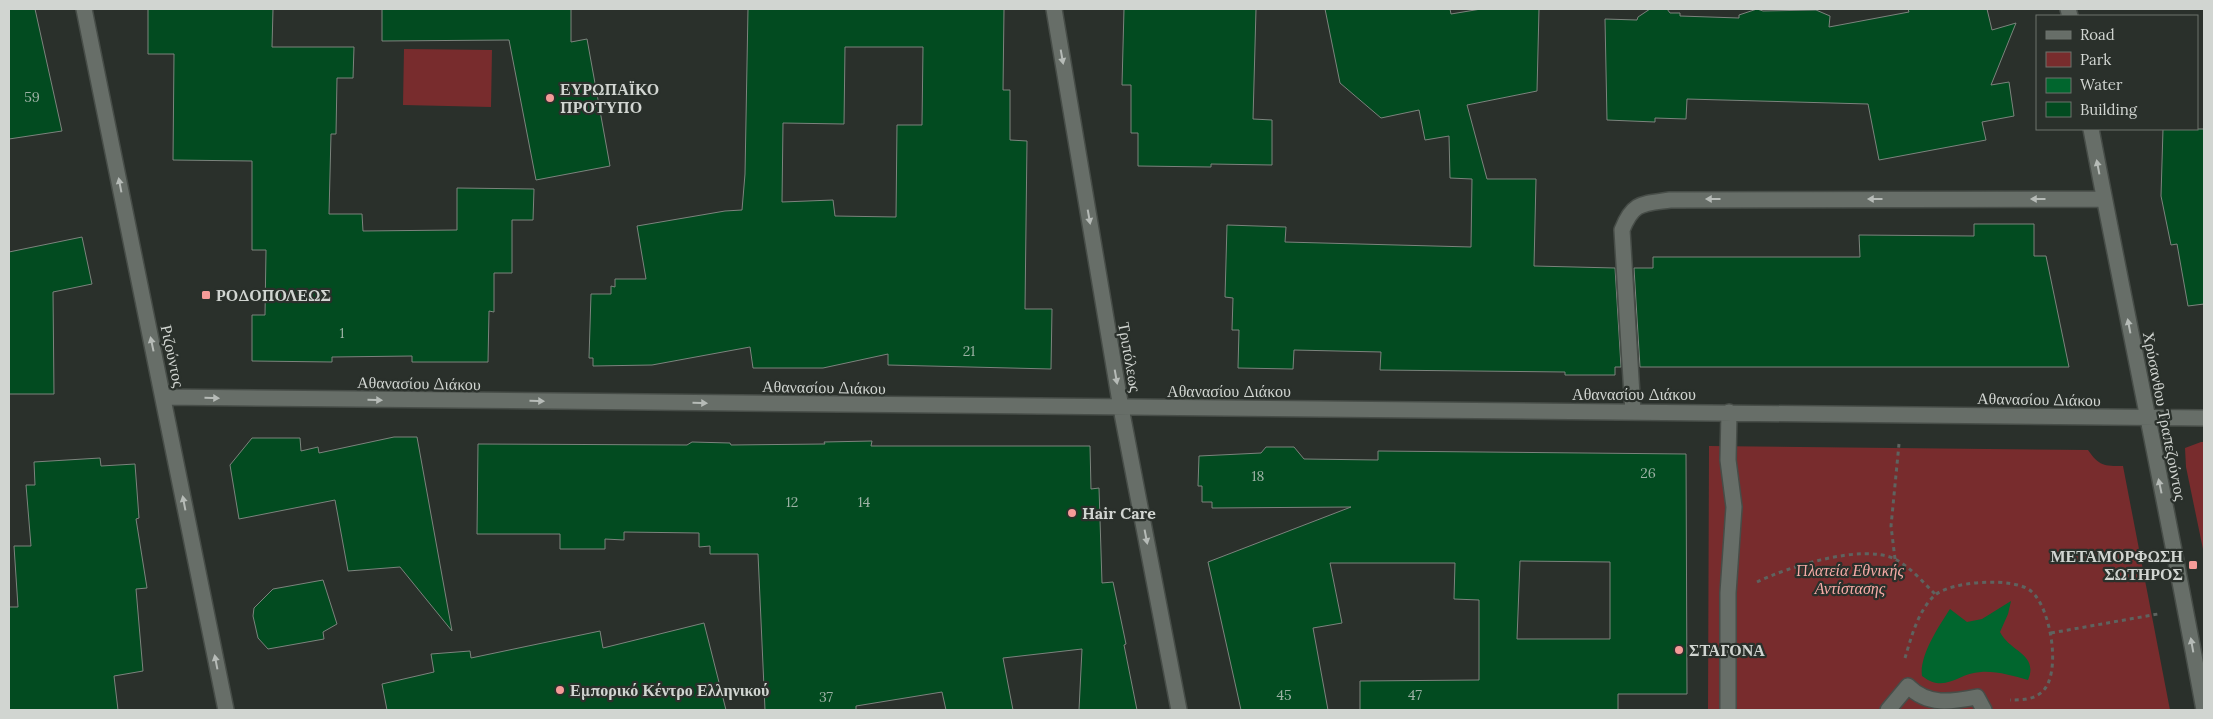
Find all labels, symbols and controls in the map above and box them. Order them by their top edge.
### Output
legend [2036,15,2198,130]
text: Road [2080,25,2115,44]
one-way arrow [1059,49,1067,65]
text: Park [2080,50,2111,69]
text: Water [2080,75,2123,94]
place label: ΕΥΡΩΠΑΪΚΟ ΠΡΟΤΥΠΟ [560,79,659,117]
house number: 59 [24,88,40,106]
marker: ΕΥΡΩΠΑΪΚΟ ΠΡΟΤΥΠΟ [544,92,556,104]
text: Building [2080,100,2138,119]
one-way arrow [2094,158,2102,174]
one-way arrow [116,177,124,192]
one-way arrow [1705,195,1721,203]
one-way arrow [1867,195,1883,203]
one-way arrow [2030,195,2046,203]
one-way arrow [1086,209,1094,225]
place label: ΡΟΔΟΠΟΛΕΩΣ [216,285,331,305]
marker: ΡΟΔΟΠΟΛΕΩΣ [200,289,212,301]
one-way arrow [2124,318,2132,334]
street label: Τριπόλεως [1114,320,1146,394]
street label: Ριζούντος [157,323,189,390]
house number: 1 [339,324,345,342]
street label: Χρύσανθου Τραπεζούντος [2139,330,2191,503]
one-way arrow [148,336,156,351]
house number: 21 [963,342,975,360]
one-way arrow [1112,370,1120,386]
street label: Αθανασίου Διάκου [357,372,481,394]
street label: Αθανασίου Διάκου [762,376,886,398]
street label: Αθανασίου Διάκου [1167,381,1291,401]
street label: Αθανασίου Διάκου [1572,384,1696,404]
street label: Αθανασίου Διάκου [1977,388,2101,410]
one-way arrow [204,394,220,402]
one-way arrow [367,396,383,404]
one-way arrow [529,397,545,405]
one-way arrow [692,399,708,407]
house number: 26 [1640,464,1656,482]
house number: 18 [1252,467,1265,485]
one-way arrow [2156,477,2164,493]
house number: 12 [786,493,798,511]
house number: 14 [858,493,871,511]
one-way arrow [180,495,188,511]
place label: Hair Care [1082,503,1156,523]
marker: Hair Care [1066,507,1078,519]
one-way arrow [1142,529,1150,545]
place label: ΜΕΤΑΜΟΡΦΩΣΗ ΣΩΤΗΡΟΣ [2050,546,2184,584]
marker: ΜΕΤΑΜΟΡΦΩΣΗ ΣΩΤΗΡΟΣ [2187,559,2199,571]
park label: Πλατεία Εθνικής Αντίστασης [1796,560,1904,598]
one-way arrow [2188,637,2196,653]
place label: ΣΤΑΓΟΝΑ [1689,640,1765,660]
marker: ΣΤΑΓΟΝΑ [1673,644,1685,656]
one-way arrow [212,654,220,670]
place label: Εμπορικό Κέντρο Ελληνικού [570,680,769,700]
marker: Εμπορικό Κέντρο Ελληνικού [554,684,566,696]
house number: 45 [1276,686,1292,704]
house number: 47 [1408,686,1423,704]
house number: 37 [819,688,834,706]

